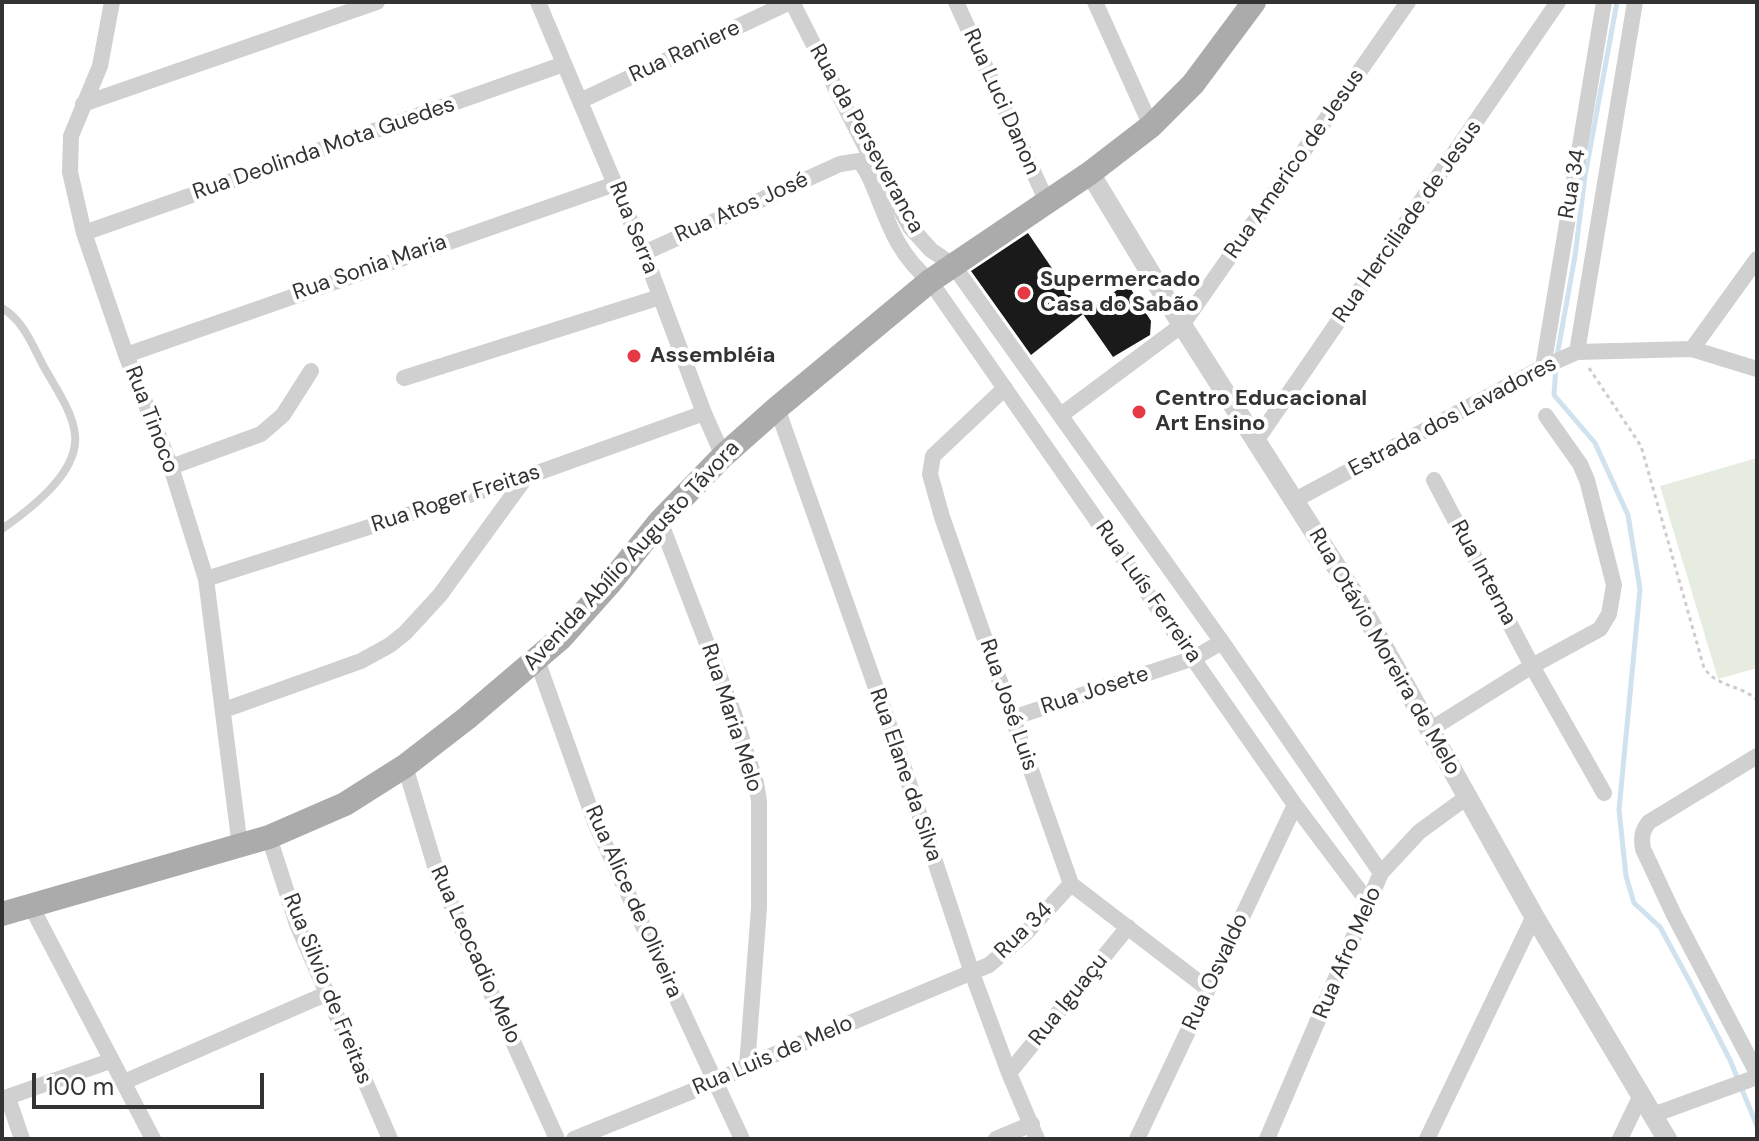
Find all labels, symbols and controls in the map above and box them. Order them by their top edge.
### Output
street label: Rua Raniere [626,15,744,89]
street label: Rua Luci Danon [957,25,1045,179]
street label: Rua da Perseveranca [803,40,929,238]
street label: Rua Americo de Jesus [1220,64,1370,264]
street label: Rua Deolinda Mota Guedes [190,92,458,206]
street label: Rua Herciliade de Jesus [1328,116,1488,328]
street label: Rua 34 [1554,147,1592,221]
street label: Rua Atos José [671,167,813,249]
street label: Rua Serra [603,178,663,278]
street label: Rua Sonia Maria [290,229,450,307]
place label: Supermercado Casa do Sabão [1040,267,1200,318]
marker: Supermercado Casa do Sabão [1015,284,1033,302]
place label: Assembléia [650,343,775,369]
marker: Assembléia [625,347,643,365]
street label: Estrada dos Lavadores [1345,351,1561,483]
street label: Rua Tinoco [119,363,183,477]
place label: Centro Educacional Art Ensino [1155,386,1367,438]
marker: Centro Educacional Art Ensino [1130,403,1148,421]
street label: Avenida Abílio Augusto Távora [518,435,746,677]
street label: Rua Roger Freitas [368,459,544,539]
street label: Rua Luís Ferreira [1089,516,1207,668]
street label: Rua Interna [1444,516,1522,630]
street label: Rua Otávio Moreira de Melo [1302,524,1466,780]
street label: Rua José Luis [973,636,1043,774]
street label: Rua Maria Melo [695,641,767,795]
street label: Rua Josete [1038,661,1152,721]
street label: Rua Elane da Silva [863,685,947,865]
street label: Rua Alice de Oliveira [579,802,687,1002]
street label: Rua Leocadio Melo [424,862,526,1048]
street label: Rua Afro Melo [1308,883,1388,1023]
street label: Rua Silvio de Freitas [277,890,377,1088]
street label: Rua 34 [990,897,1058,965]
street label: Rua Osvaldo [1177,909,1255,1035]
street label: Rua Iguaçu [1024,949,1114,1051]
street label: Rua Luis de Melo [689,1010,857,1102]
scale bar [36,1057,268,1107]
text: 100 m [46,1071,114,1102]

